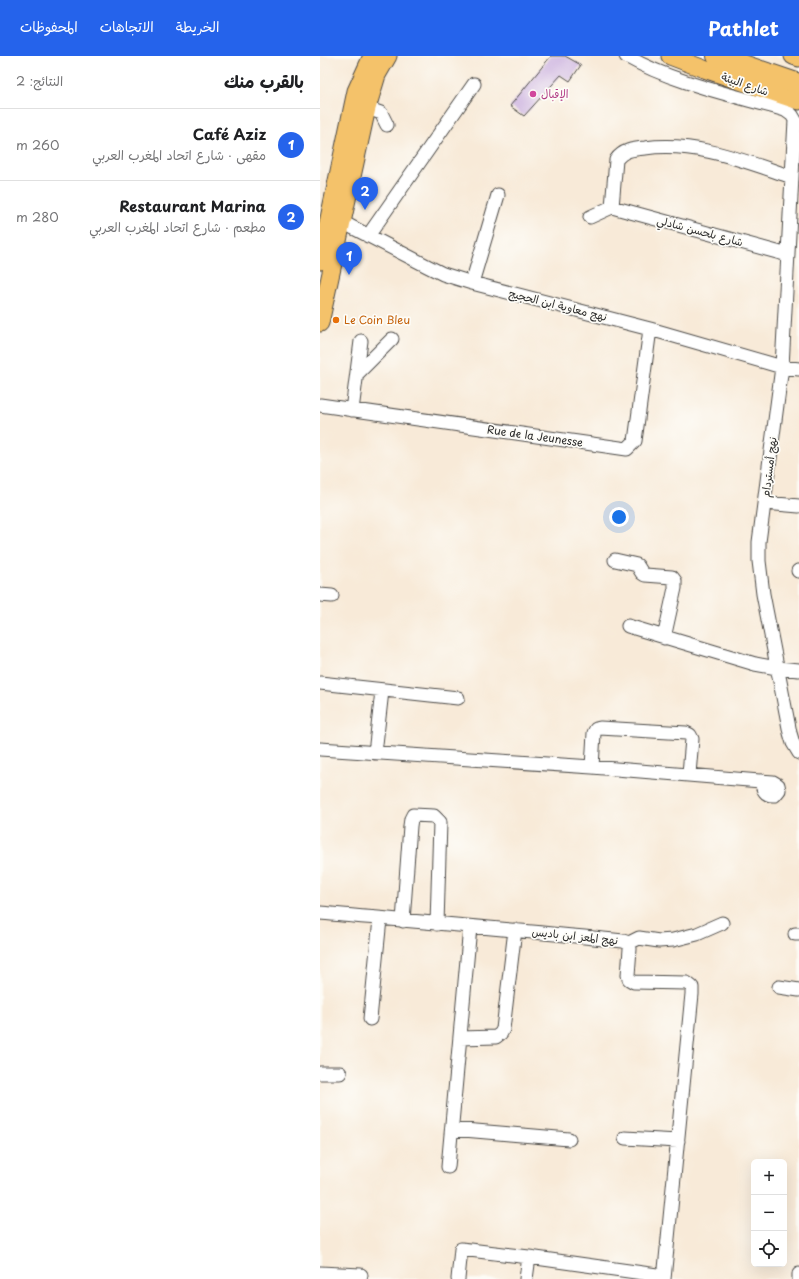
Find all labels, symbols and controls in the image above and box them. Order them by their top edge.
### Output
text: Pathlet [708,14,779,42]
text: المحفوظات [20,16,78,37]
text: الاتجاهات [100,16,154,37]
text: الخريطة [176,16,219,37]
text: بالقرب منك [224,68,304,94]
street label: شارع البيئة [719,68,771,100]
text: النتائج: 2 [16,71,63,90]
place label: الإقبال [541,85,569,102]
marker: الإقبال [528,89,538,99]
text: Café Aziz [193,122,266,145]
text: 260 m [16,135,59,154]
text: 1 [288,135,294,154]
text: مقهى · شارع اتحاد المغرب العربي [92,145,266,164]
pin: 2 [352,177,378,210]
text: Restaurant Marina [119,194,266,217]
text: 280 m [16,207,59,226]
text: 2 [286,207,296,226]
street label: شارع بلحسن شادلي [654,211,745,253]
text: مطعم · شارع اتحاد المغرب العربي [89,217,266,236]
pin: 1 [336,242,362,275]
street label: نهج معاوية ابن الحجيج [507,284,609,325]
place label: Le Coin Bleu [344,311,410,328]
marker: Le Coin Bleu [331,315,341,325]
street label: Rue de la Jeunesse [486,420,584,451]
street label: نهج أمستردام [756,436,782,498]
your location [609,507,629,527]
street label: نهج المعز ابن باديس [531,923,619,948]
map controls [751,1159,787,1267]
button: + [751,1159,787,1195]
button: − [751,1195,787,1231]
button: locate [751,1231,787,1267]

